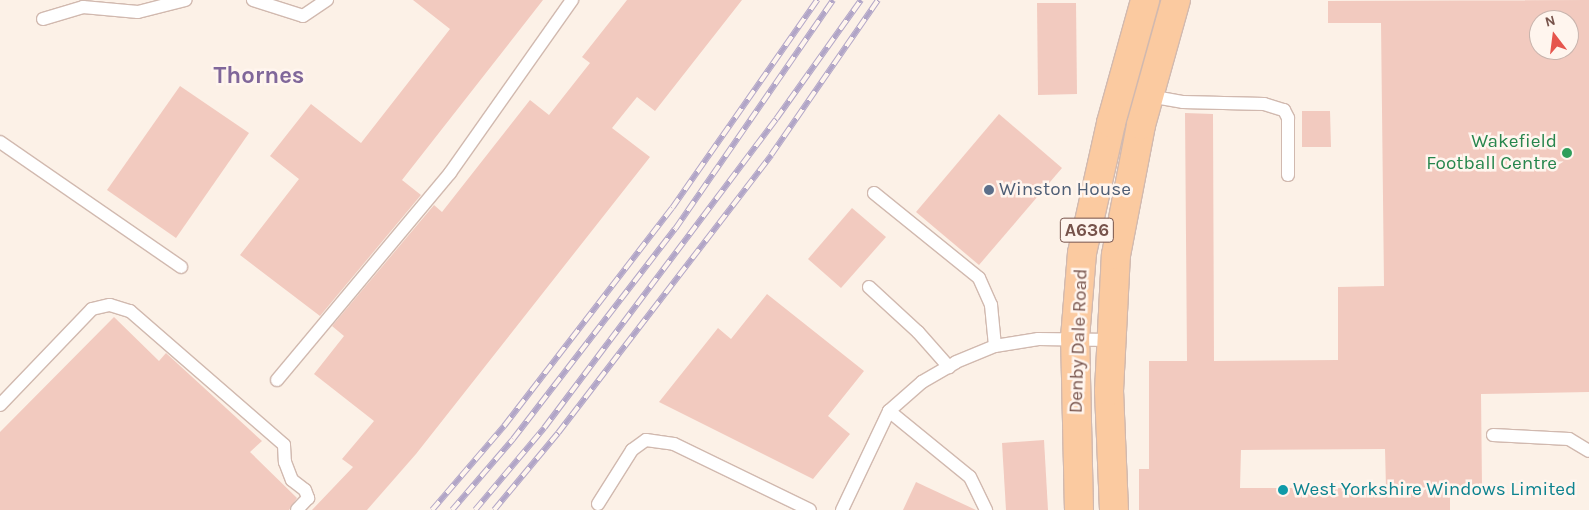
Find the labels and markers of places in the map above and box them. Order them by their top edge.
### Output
place label: Wakefield Football Centre [1426,131,1557,175]
marker: Wakefield Football Centre [1561,147,1573,159]
place label: Winston House [999,179,1131,201]
marker: Winston House [983,184,995,196]
place label: West Yorkshire Windows Limited [1293,479,1576,501]
marker: West Yorkshire Windows Limited [1277,484,1289,496]

